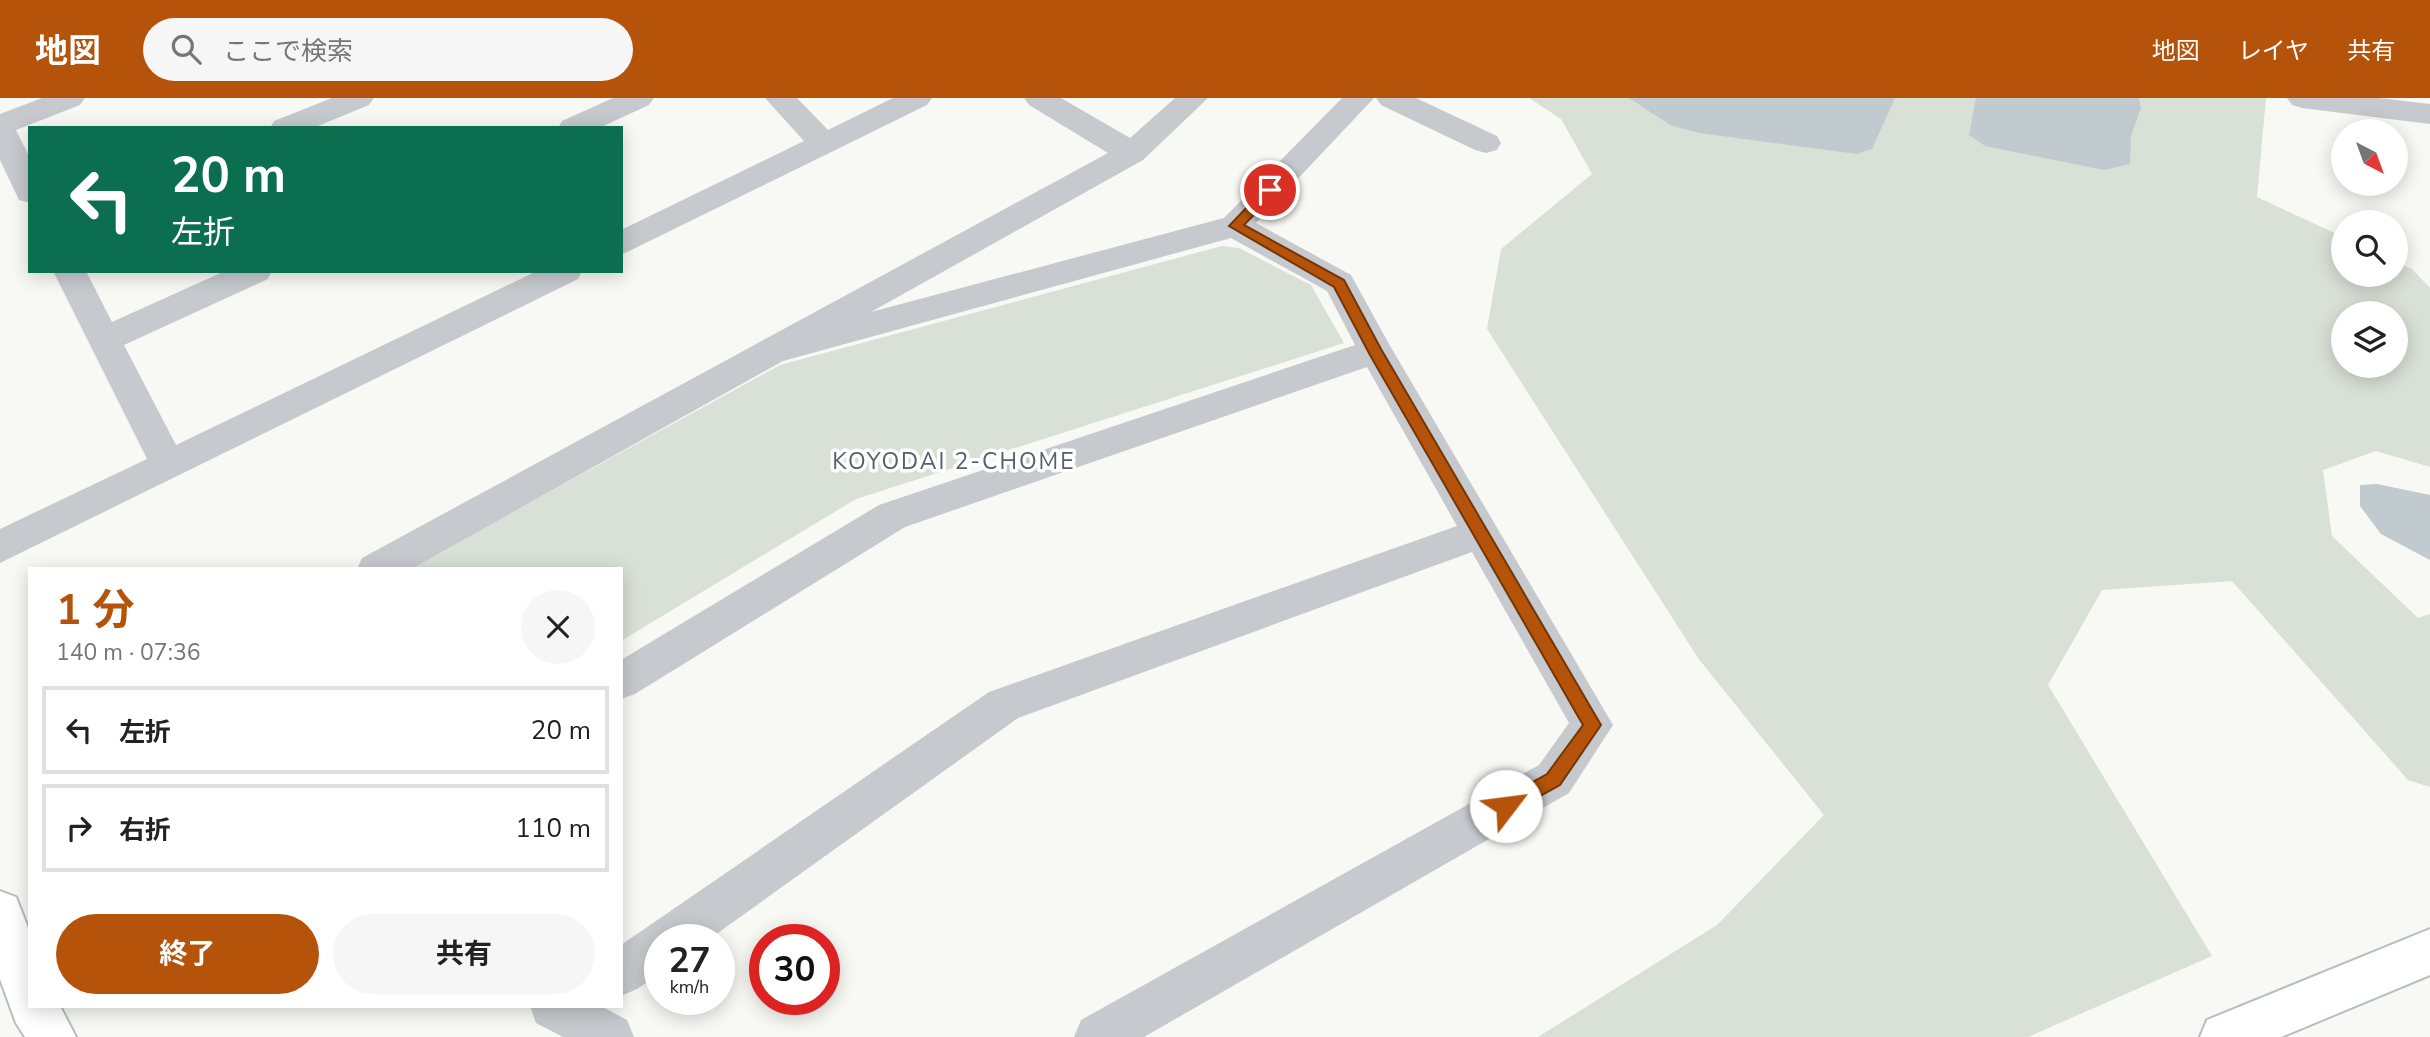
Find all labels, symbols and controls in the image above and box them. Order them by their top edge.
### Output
search box [143,18,633,81]
text: 地図 [35,29,101,74]
icon: search [167,30,205,68]
text: ここで検索 [223,34,353,69]
text: 地図 [2152,35,2200,67]
text: レイヤ [2238,35,2309,67]
text: 共有 [2347,35,2395,67]
north arrow [2331,119,2408,196]
map controls [2331,119,2408,378]
text: 20 m [171,142,286,209]
icon: left [56,154,147,245]
pin [1240,160,1300,220]
icon: arrive [1251,171,1289,209]
button: search [2331,210,2408,287]
text: 左折 [171,211,235,254]
button: layers [2331,301,2408,378]
district label: KOYODAI 2-CHOME [832,446,1076,477]
text: 1 分 [56,582,135,639]
button: close [521,590,595,664]
text: 140 m · 07:36 [56,637,201,668]
icon: left [60,711,98,749]
text: 20 m [531,713,591,748]
text: 左折 [119,715,171,750]
position arrow [1469,769,1543,843]
icon: right [60,809,98,847]
text: 110 m [515,811,591,846]
text: 右折 [119,813,171,848]
button: 終了 [56,914,319,994]
button: 共有 [333,914,595,994]
speed limit sign: 30 [749,924,840,1015]
text: 27 [668,937,711,984]
text: km/h [670,975,709,999]

